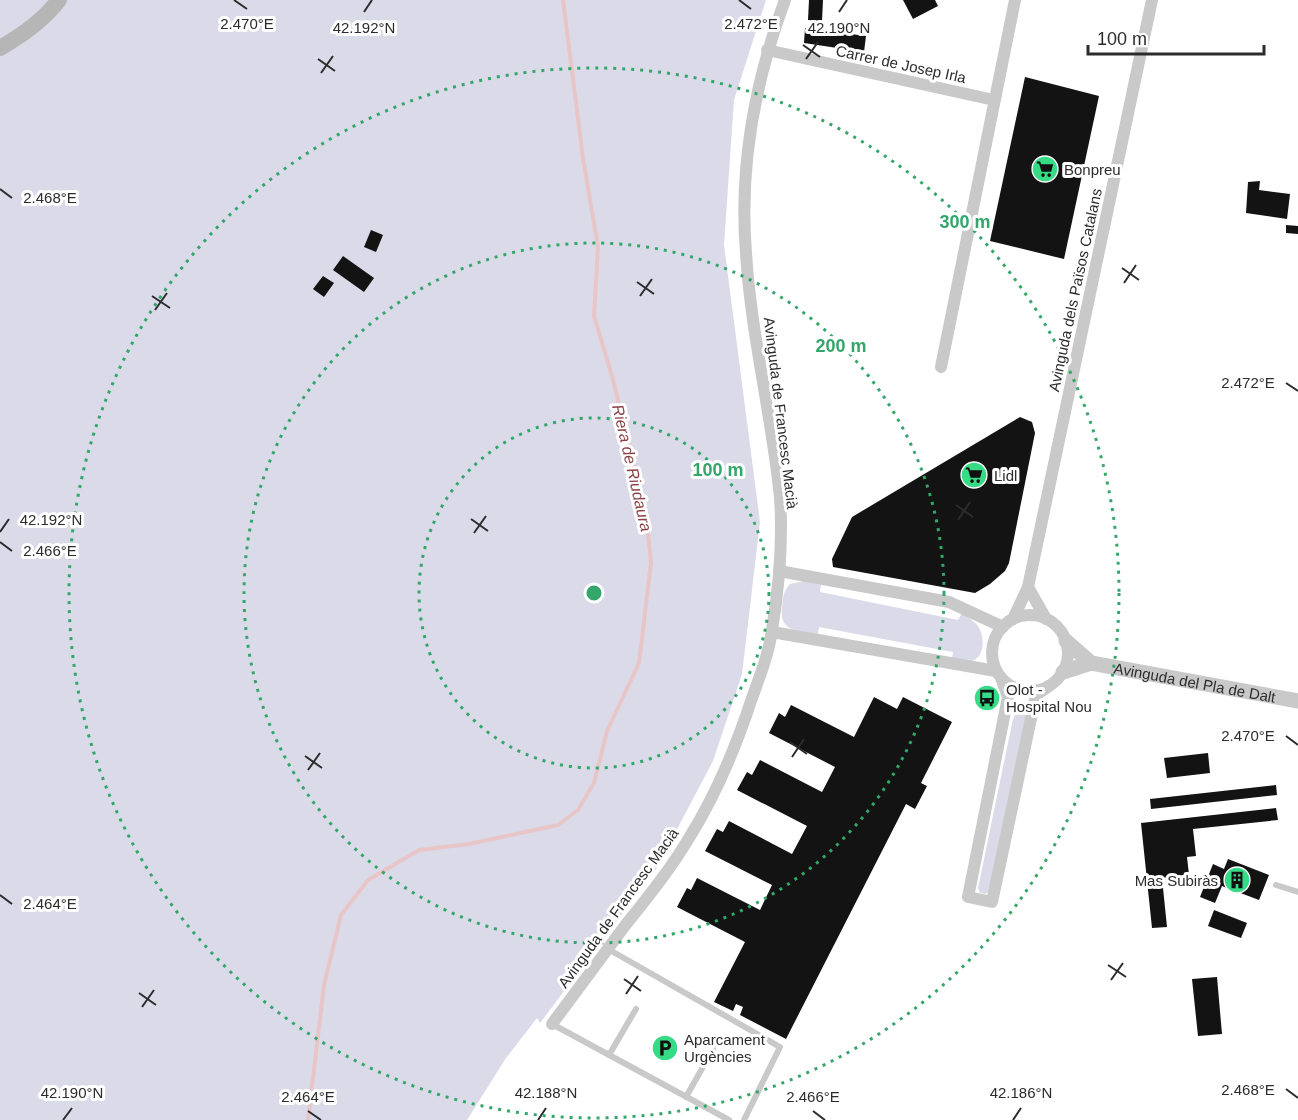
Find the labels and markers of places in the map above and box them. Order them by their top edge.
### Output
supermarket icon: Bonpreu [1030,154,1060,184]
place label: Bonpreu [1064,161,1121,178]
supermarket icon: Lidl [959,460,989,490]
place label: Lidl [994,467,1017,484]
centre of rings [584,583,604,603]
place label: Olot - Hospital Nou [1006,681,1092,715]
bus stop icon: Olot - Hospital Nou [972,683,1002,713]
building icon: Mas Subiràs [1222,865,1252,895]
place label: Mas Subiràs [1135,872,1218,889]
place label: Aparcament Urgències [684,1031,766,1065]
parking icon: Aparcament Urgències [650,1033,680,1063]

